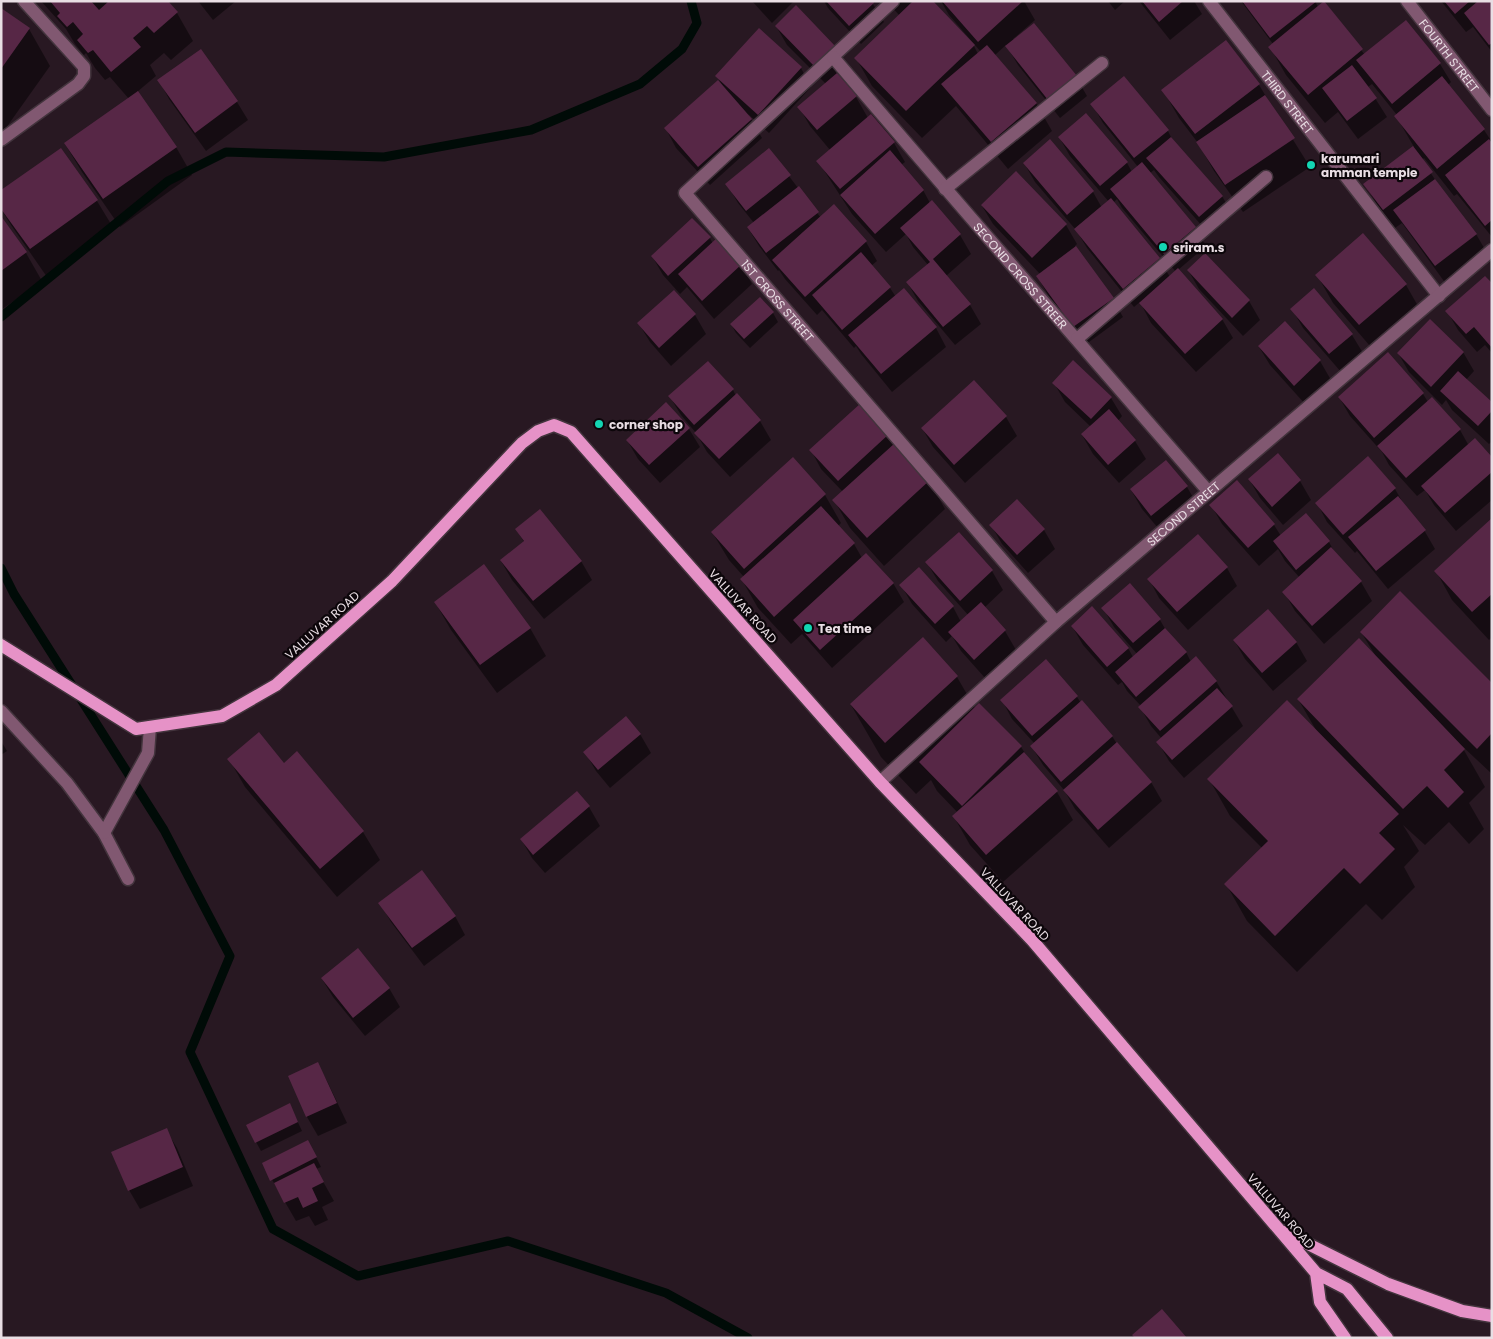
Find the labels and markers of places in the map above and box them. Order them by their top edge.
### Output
place label: karumari amman temple [1321,150,1418,181]
marker: karumari amman temple [1305,159,1317,171]
place label: sriram.s [1173,239,1225,256]
marker: sriram.s [1157,241,1169,253]
place label: corner shop [609,416,683,433]
marker: corner shop [593,418,605,430]
place label: Tea time [818,620,872,637]
marker: Tea time [802,622,814,634]

